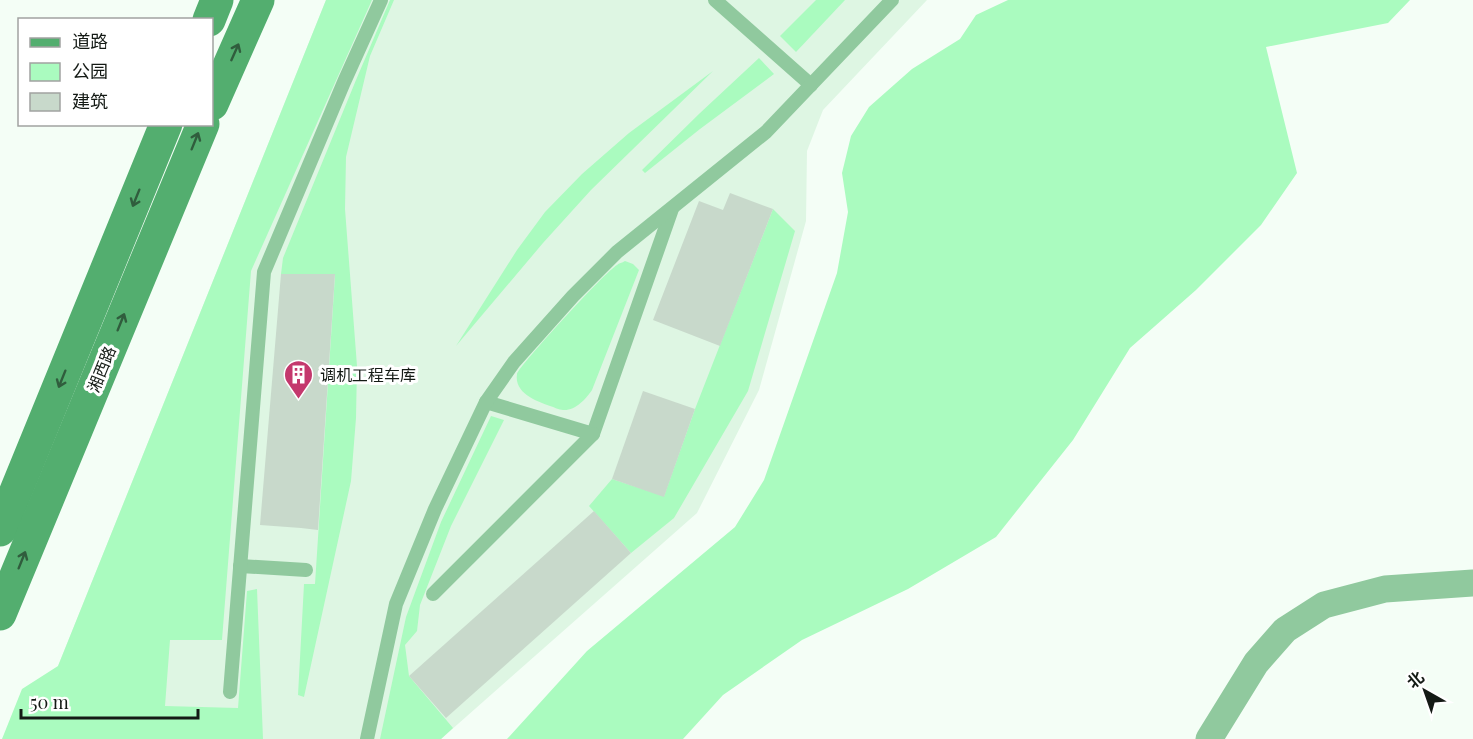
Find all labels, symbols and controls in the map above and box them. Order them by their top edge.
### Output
legend [18,18,213,126]
text: 道路 [72,29,108,53]
one-way arrow [229,44,241,62]
text: 公园 [72,59,108,83]
text: 建筑 [72,89,108,113]
one-way arrow [190,133,201,151]
one-way arrow [130,188,141,207]
one-way arrow [116,313,127,331]
street label: 湘西路 [82,343,120,395]
building icon: 调机工程车库 [283,358,315,400]
place label: 调机工程车库 [320,364,416,385]
one-way arrow [56,369,67,387]
one-way arrow [17,551,28,570]
north arrow [1395,661,1455,721]
text: 北 [1402,666,1428,692]
scale bar [21,682,198,720]
text: 50 m [30,690,69,714]

